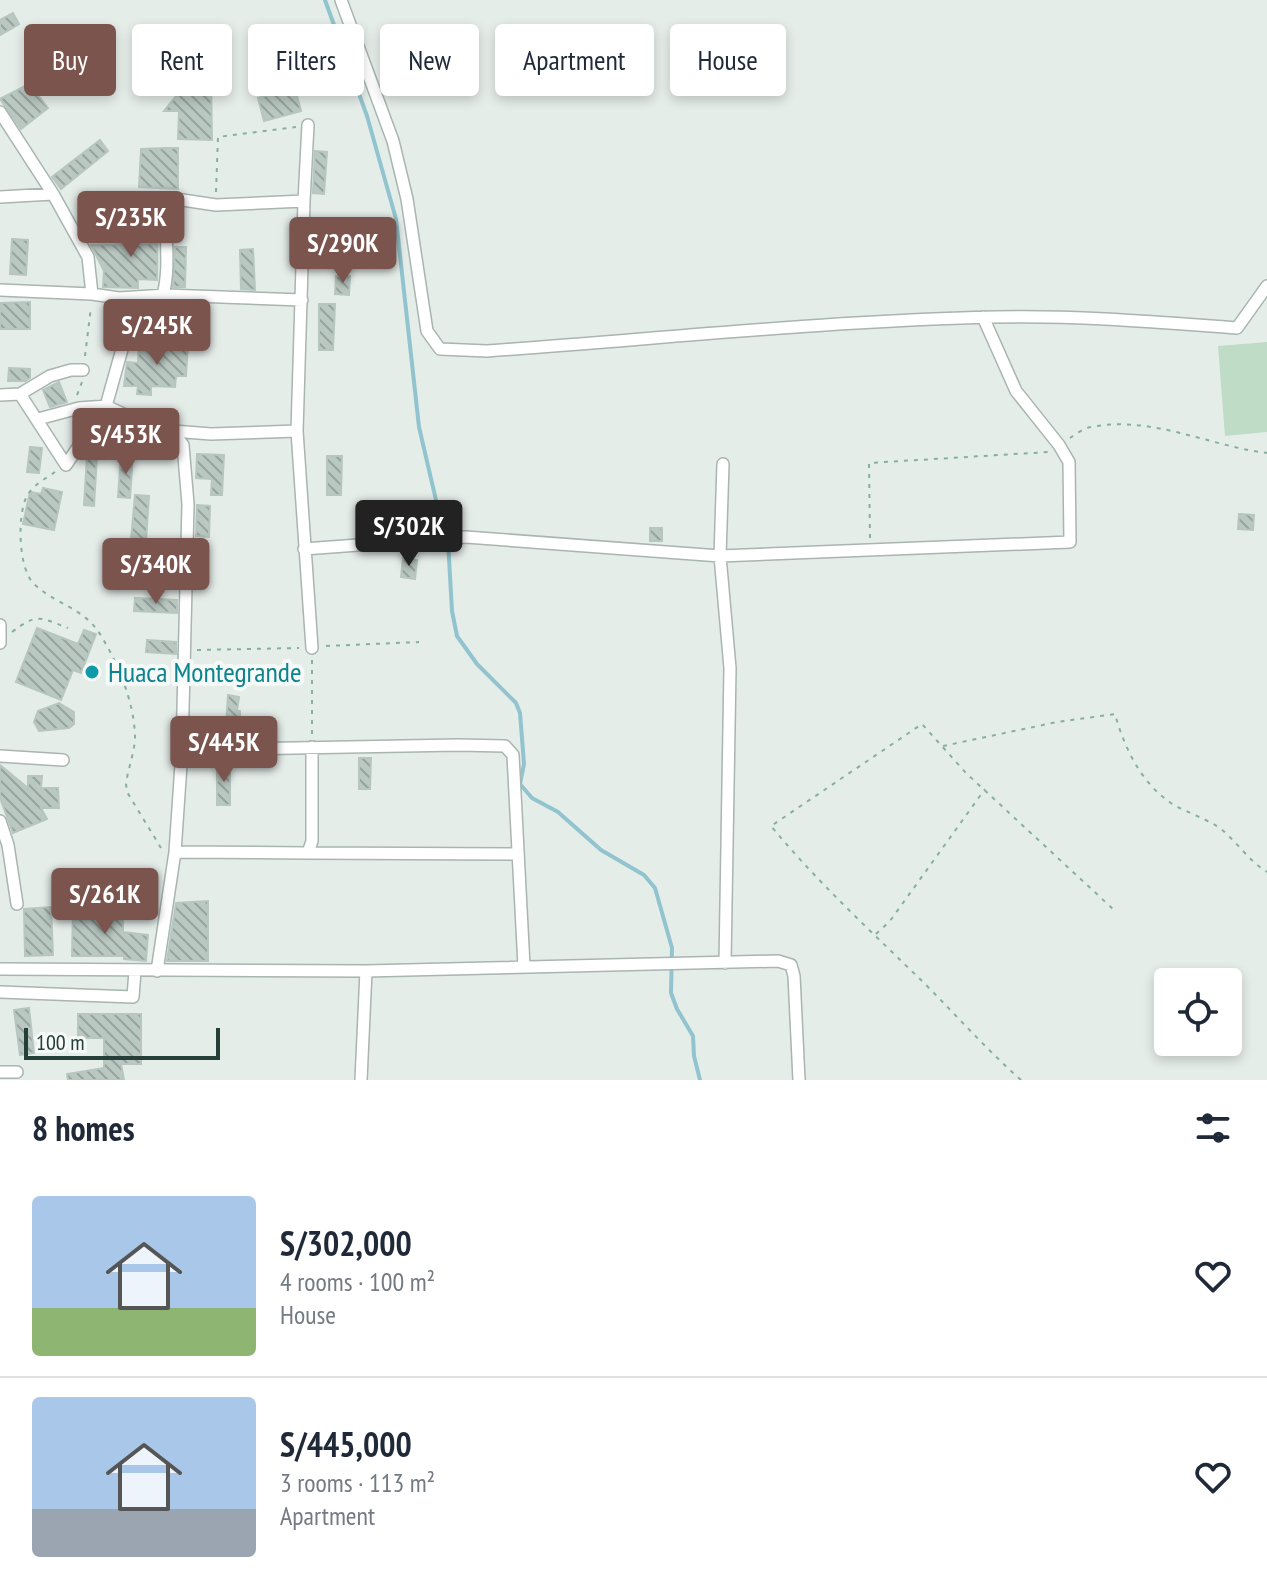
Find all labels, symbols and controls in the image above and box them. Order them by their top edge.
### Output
chip: Buy [24,24,116,96]
chip: Rent [132,24,232,96]
chip: Filters [248,24,364,96]
chip: New [380,24,479,96]
chip: Apartment [495,24,654,96]
chip: House [670,24,786,96]
pin: S/235K [66,191,196,259]
text: S/235K [95,200,167,233]
pin: S/290K [278,217,408,285]
text: S/290K [307,226,379,259]
pin: S/245K [92,299,222,367]
text: S/245K [121,308,193,341]
pin: S/453K [61,408,191,476]
text: S/453K [90,417,162,450]
pin: S/302K [344,500,474,568]
text: S/302K [373,509,445,542]
pin: S/340K [91,538,221,606]
text: S/340K [120,547,192,580]
place label: Huaca Montegrande [108,653,301,690]
marker: Huaca Montegrande [83,663,101,681]
pin: S/445K [159,716,289,784]
text: S/445K [188,725,260,758]
pin: S/261K [40,868,170,936]
text: S/261K [69,877,141,910]
map controls [1154,968,1242,1056]
button: locate [1154,968,1242,1056]
scale bar [24,1024,220,1060]
text: 100 m [36,1028,85,1056]
text: 8 homes [32,1106,135,1150]
icon: filters [1191,1106,1235,1150]
text: S/302,000 [280,1221,412,1265]
icon: home [96,1228,192,1324]
icon: heart [1191,1254,1235,1298]
text: 4 rooms · 100 m² [280,1265,435,1298]
text: House [280,1298,336,1331]
text: S/445,000 [280,1422,412,1466]
icon: home [96,1429,192,1525]
icon: heart [1191,1455,1235,1499]
text: 3 rooms · 113 m² [280,1466,435,1499]
text: Apartment [280,1499,375,1532]

